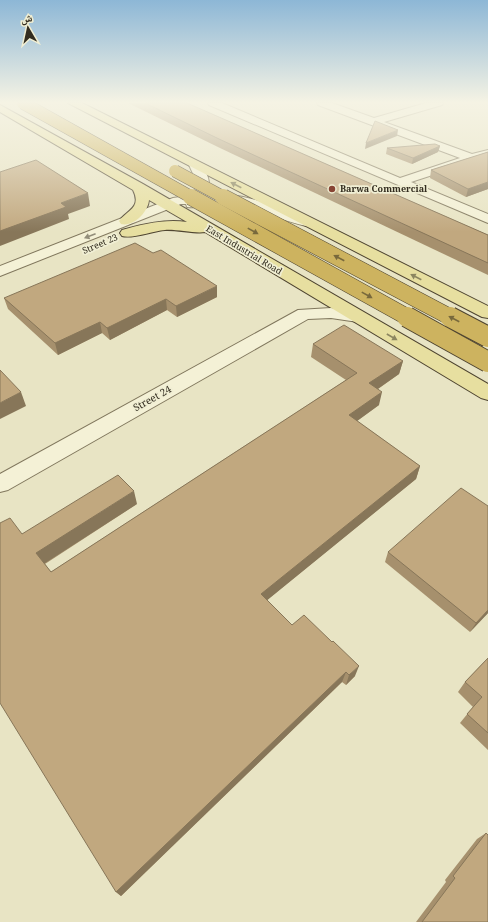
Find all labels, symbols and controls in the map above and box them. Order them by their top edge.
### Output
north arrow [8,8,48,48]
text: ش [19,9,34,27]
one-way arrow [230,182,242,188]
place label: Barwa Commercial [340,182,428,195]
marker: Barwa Commercial [327,184,337,194]
street label: East Industrial Road [204,222,285,278]
one-way arrow [247,228,259,235]
street label: Street 23 [80,230,120,257]
one-way arrow [83,233,95,239]
one-way arrow [333,255,345,261]
one-way arrow [410,274,421,280]
one-way arrow [361,291,372,298]
one-way arrow [448,316,459,322]
one-way arrow [386,333,398,340]
street label: Street 24 [130,382,174,414]

